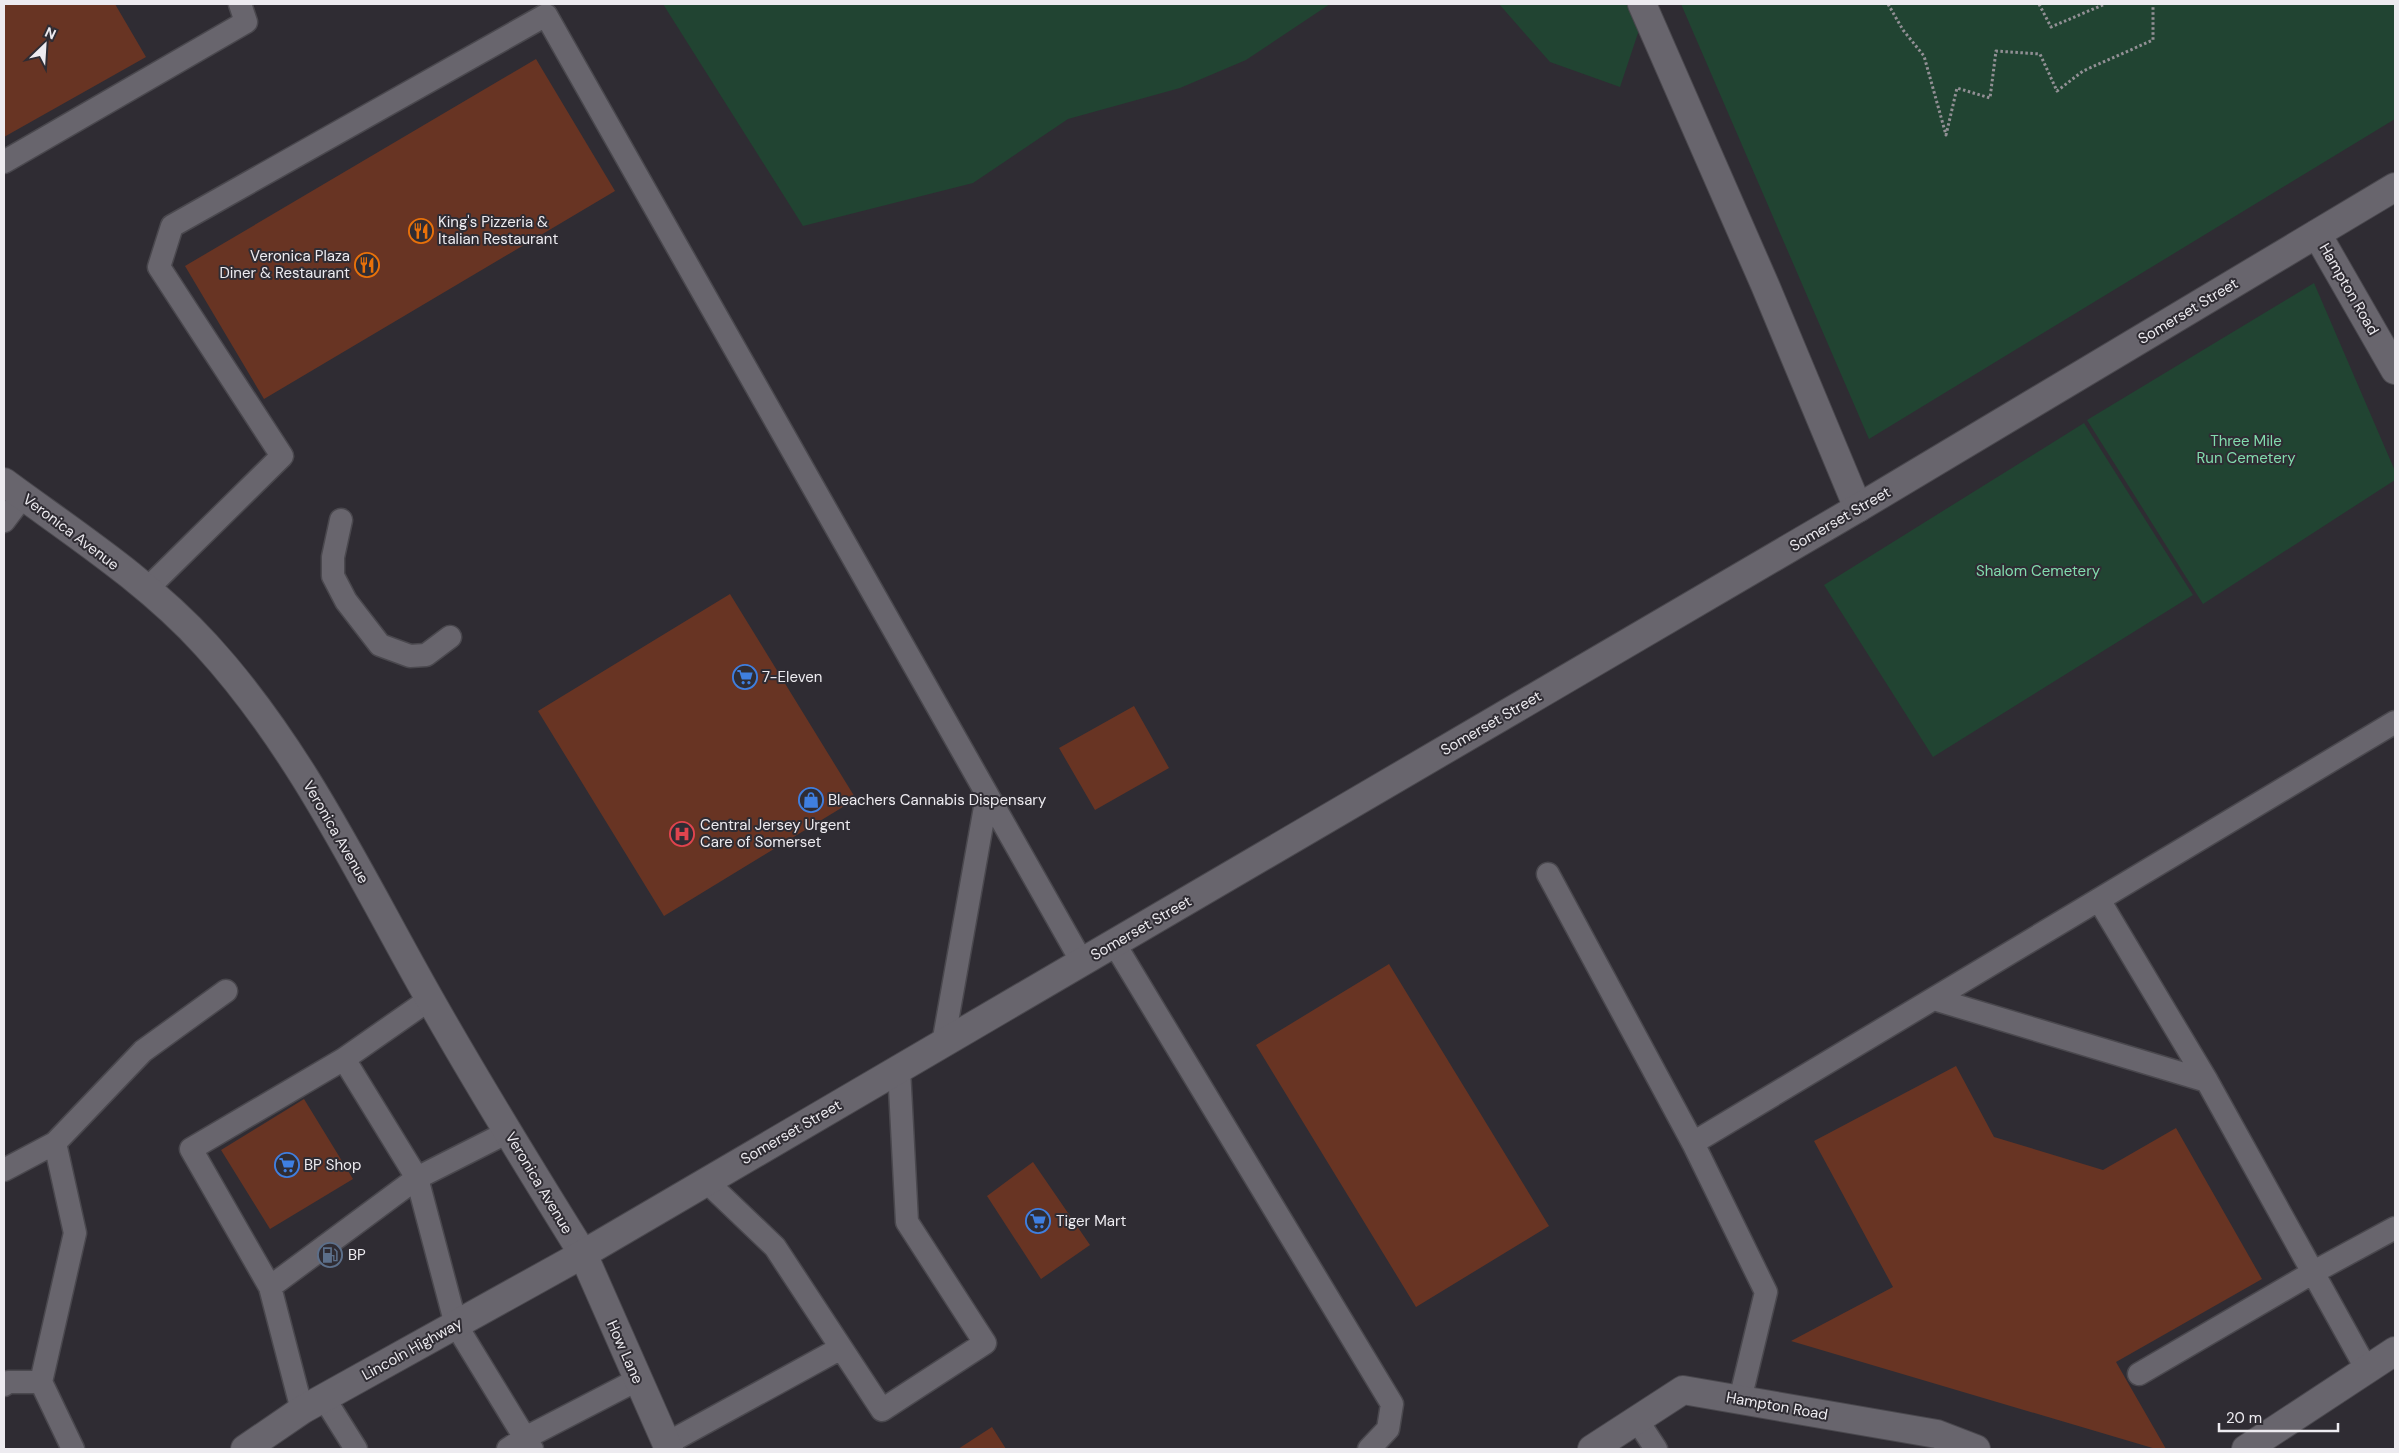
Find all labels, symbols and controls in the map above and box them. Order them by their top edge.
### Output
north arrow [20,20,70,70]
text: N [42,23,59,44]
place label: King's Pizzeria & Italian Restaurant [438,212,558,249]
restaurant icon: King's Pizzeria & Italian Restaurant [408,218,434,244]
street label: Hampton Road [2315,239,2383,339]
place label: Veronica Plaza Diner & Restaurant [219,246,350,283]
restaurant icon: Veronica Plaza Diner & Restaurant [354,252,380,278]
street label: Somerset Street [2134,273,2242,349]
park label: Three Mile Run Cemetery [2196,431,2296,468]
street label: Somerset Street [1786,482,1894,556]
street label: Veronica Avenue [19,489,123,575]
park label: Shalom Cemetery [1976,561,2101,581]
supermarket icon: 7-Eleven [732,664,758,690]
place label: 7-Eleven [762,667,822,687]
street label: Somerset Street [1437,686,1545,760]
street label: Veronica Avenue [298,777,374,887]
shop icon: Bleachers Cannabis Dispensary [798,787,824,813]
place label: Bleachers Cannabis Dispensary [828,790,1047,810]
place label: Central Jersey Urgent Care of Somerset [700,815,851,852]
hospital icon: Central Jersey Urgent Care of Somerset [669,821,695,847]
street label: Somerset Street [1087,891,1195,965]
street label: Somerset Street [737,1095,845,1169]
street label: Veronica Avenue [501,1128,577,1238]
supermarket icon: BP Shop [274,1152,300,1178]
place label: BP Shop [304,1155,361,1175]
supermarket icon: Tiger Mart [1025,1208,1051,1234]
place label: Tiger Mart [1056,1211,1126,1231]
fuel station icon: BP [317,1242,343,1268]
place label: BP [348,1245,366,1265]
street label: Lincoln Highway [358,1313,466,1385]
street label: How Lane [602,1317,648,1387]
street label: Hampton Road [1725,1387,1829,1425]
scale bar [2219,1400,2338,1432]
text: 20 m [2226,1408,2262,1428]

